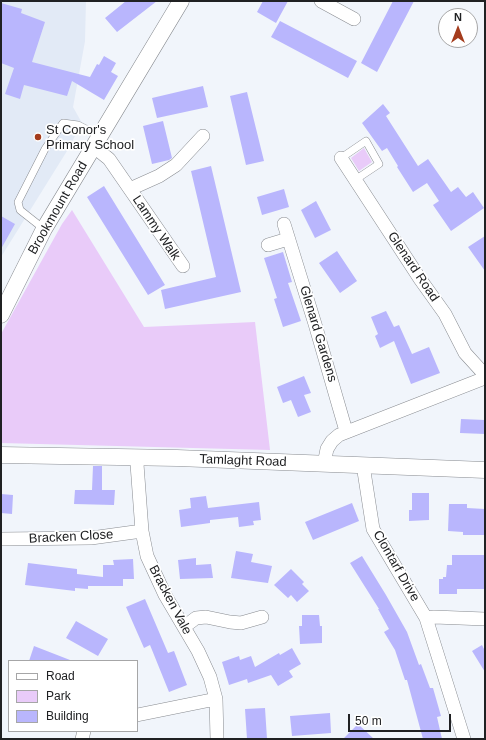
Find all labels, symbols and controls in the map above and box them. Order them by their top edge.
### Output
north arrow [438,8,478,48]
text: N [454,11,462,23]
place label: St Conor's Primary School [46,122,134,153]
marker: St Conor's Primary School [33,132,43,142]
street label: Brookmount Road [25,159,91,257]
street label: Lammy Walk [129,193,183,263]
street label: Glenard Road [384,229,442,305]
street label: Glenard Gardens [296,284,340,384]
street label: Tamlaght Road [199,452,287,470]
street label: Bracken Close [28,527,114,547]
street label: Clontarf Drive [369,528,423,604]
street label: Bracken Vale [145,563,195,637]
legend [8,660,138,732]
text: Road [46,669,75,683]
text: Park [46,689,71,703]
scale bar [350,706,453,732]
text: Building [46,709,89,723]
text: 50 m [355,714,382,728]

